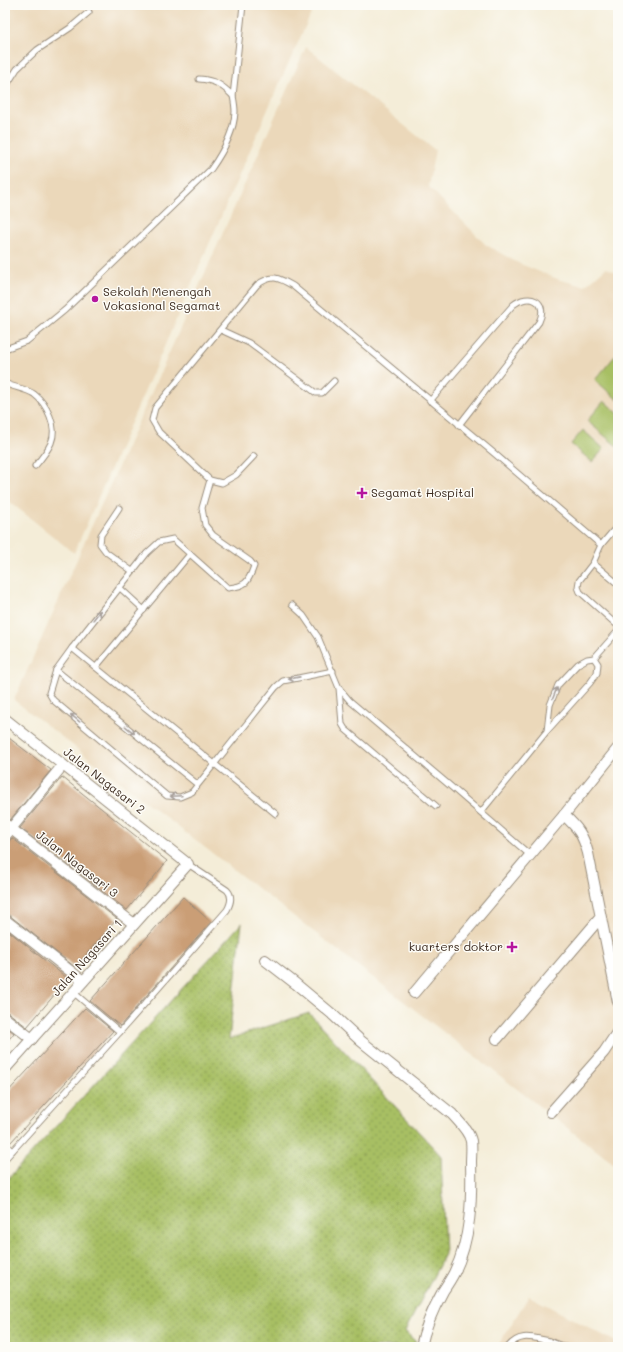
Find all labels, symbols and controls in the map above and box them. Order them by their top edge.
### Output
place label: Sekolah Menengah Vokasional Segamat [103,283,220,313]
marker: Sekolah Menengah Vokasional Segamat [90,294,100,304]
place label: Segamat Hospital [371,484,474,500]
marker: Segamat Hospital [356,487,368,499]
one-way arrow [93,610,102,621]
one-way arrow [288,674,301,682]
one-way arrow [552,688,559,700]
one-way arrow [70,714,81,723]
one-way arrow [125,725,136,734]
street label: Jalan Nagasari 2 [61,743,149,817]
one-way arrow [170,792,183,800]
street label: Jalan Nagasari 3 [33,826,122,900]
street label: Jalan Nagasari 1 [48,916,125,999]
place label: kuarters doktor [409,938,503,954]
marker: kuarters doktor [506,941,518,953]

